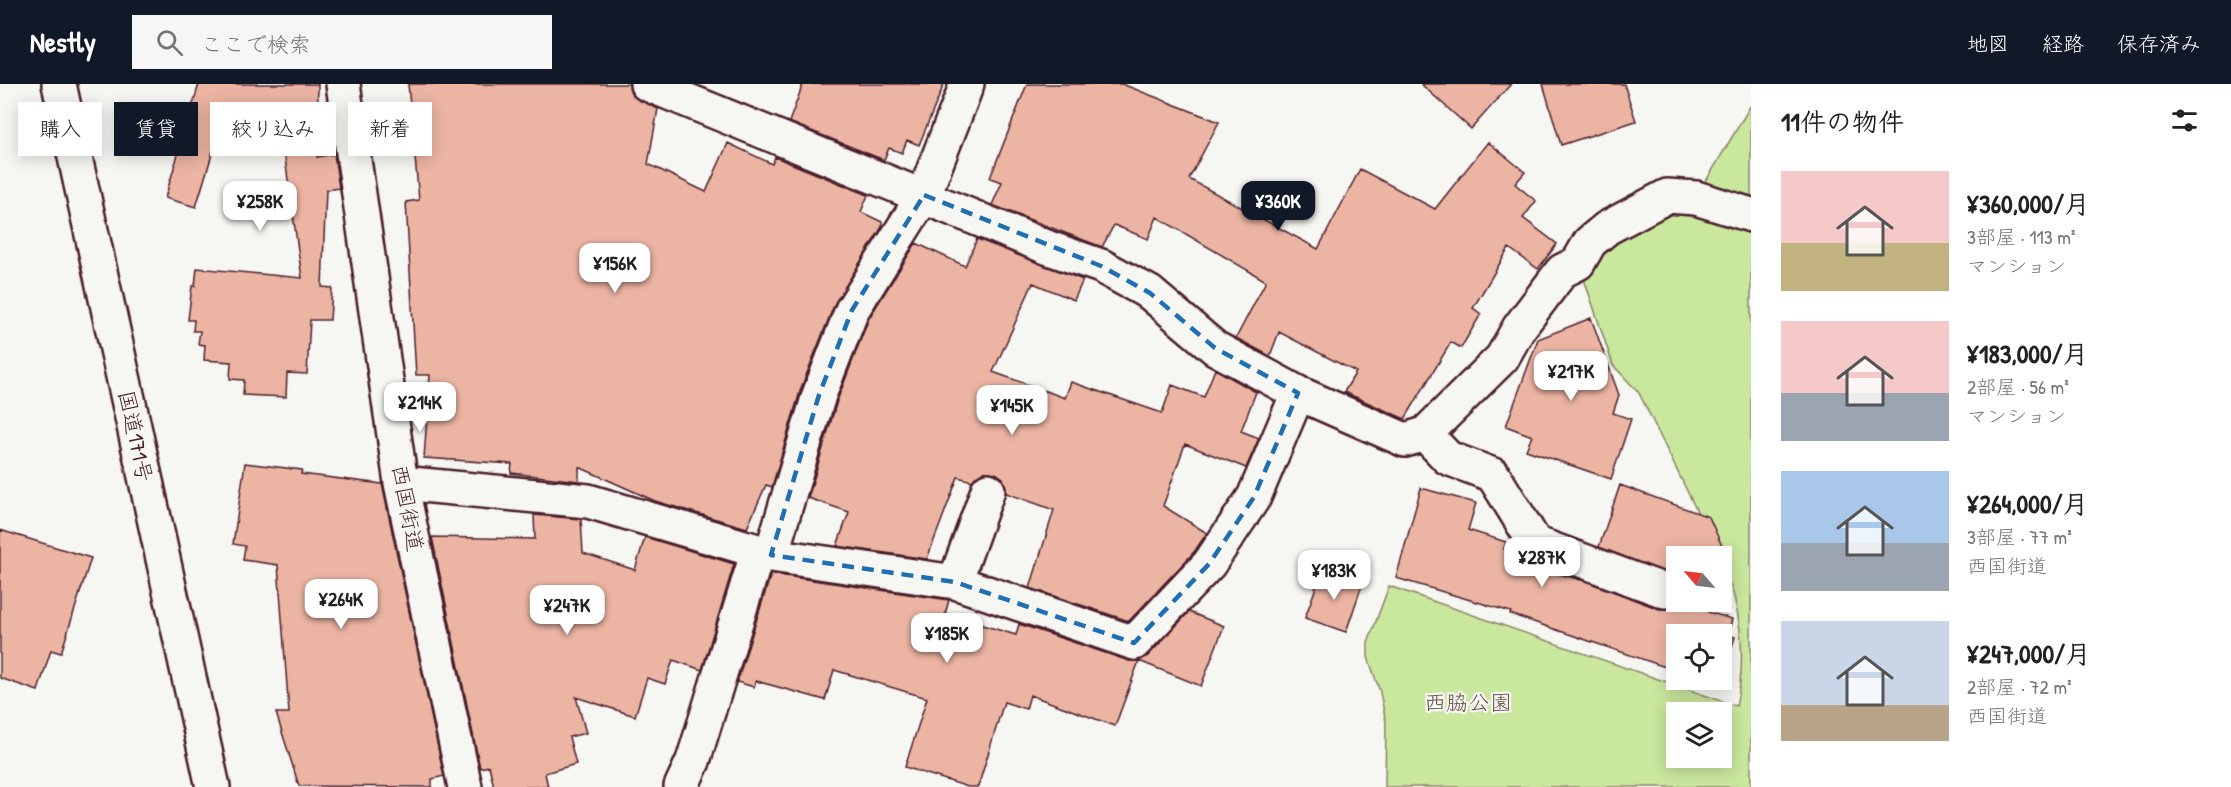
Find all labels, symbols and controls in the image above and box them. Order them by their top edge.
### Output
search box [132,15,552,69]
text: Nestly [30,23,96,61]
icon: search [153,26,186,59]
text: ここで検索 [201,29,311,59]
text: 地図 [1967,29,2009,58]
text: 経路 [2042,29,2084,58]
text: 保存済み [2117,29,2201,58]
chip: 購入 [18,102,102,156]
chip: 賃貸 [114,102,198,156]
chip: 絞り込み [210,102,336,156]
chip: 新着 [348,102,432,156]
text: 11件の物件 [1781,104,1904,139]
icon: filters [2168,104,2201,137]
pin: ¥258K [218,181,302,232]
pin: ¥360K [1236,181,1320,232]
text: ¥360,000/月 [1967,186,2090,221]
text: ¥258K [237,187,283,214]
text: ¥360K [1255,187,1301,214]
icon: home [1829,195,1901,267]
text: 3部屋 · 113 m² [1967,223,2075,250]
pin: ¥156K [573,243,657,294]
text: ¥156K [593,249,637,276]
text: マンション [1967,252,2066,279]
text: ¥183,000/月 [1967,336,2089,371]
icon: home [1829,345,1901,417]
pin: ¥217K [1529,351,1613,402]
text: ¥217K [1548,357,1594,384]
text: 2部屋 · 56 m² [1967,373,2069,400]
pin: ¥214K [378,382,462,433]
pin: ¥145K [970,385,1054,436]
street label: 国道171号 [112,387,160,485]
text: ¥214K [398,388,442,415]
text: ¥145K [991,391,1033,418]
text: マンション [1967,402,2066,429]
street label: 西国街道 [385,462,431,554]
text: ¥264,000/月 [1967,486,2089,521]
icon: home [1829,495,1901,567]
text: 3部屋 · 77 m² [1967,523,2072,550]
pin: ¥287K [1500,537,1584,588]
text: ¥287K [1518,543,1566,570]
north arrow [1666,546,1732,612]
map controls [1666,546,1732,768]
pin: ¥183K [1292,550,1376,601]
text: 西国街道 [1967,552,2047,579]
text: ¥183K [1312,556,1356,583]
pin: ¥264K [299,579,383,630]
text: ¥264K [319,585,363,612]
pin: ¥247K [525,585,609,636]
text: ¥247K [544,591,590,618]
pin: ¥185K [905,613,989,664]
text: ¥185K [925,619,969,646]
button: locate [1666,624,1732,690]
text: ¥247,000/月 [1967,636,2091,671]
icon: home [1829,645,1901,717]
text: 2部屋 · 72 m² [1967,673,2072,700]
park label: 西脇公園 [1424,687,1512,717]
button: layers [1666,702,1732,768]
text: 西国街道 [1967,702,2047,729]

